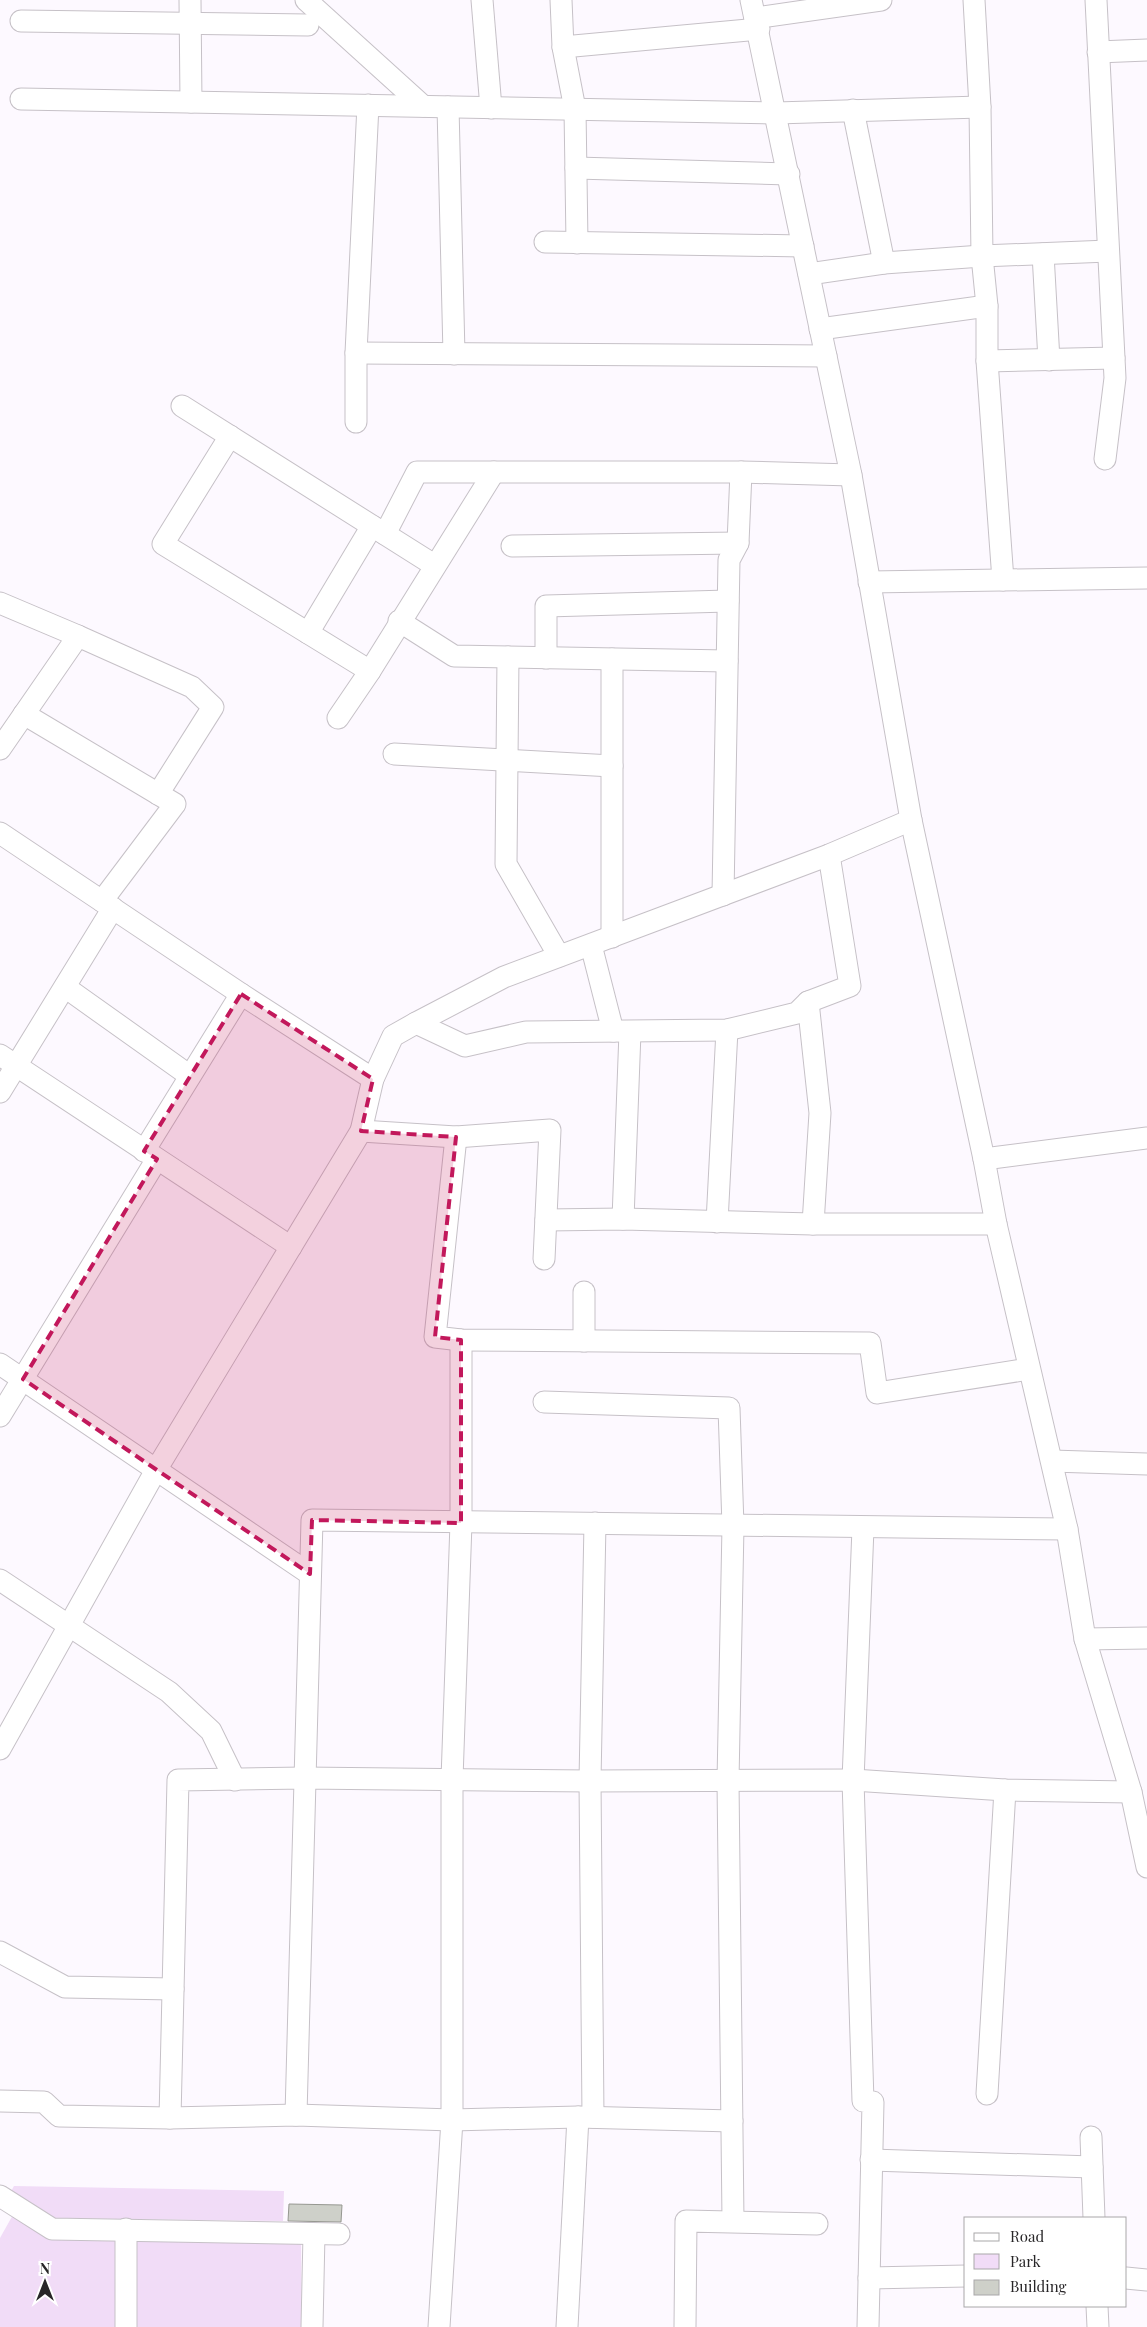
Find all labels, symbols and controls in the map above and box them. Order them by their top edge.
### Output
legend [964,2217,1127,2307]
text: Road [1010,2226,1044,2246]
text: Park [1010,2251,1042,2271]
north arrow [20,2257,70,2307]
text: N [40,2259,50,2278]
text: Building [1010,2276,1067,2296]

